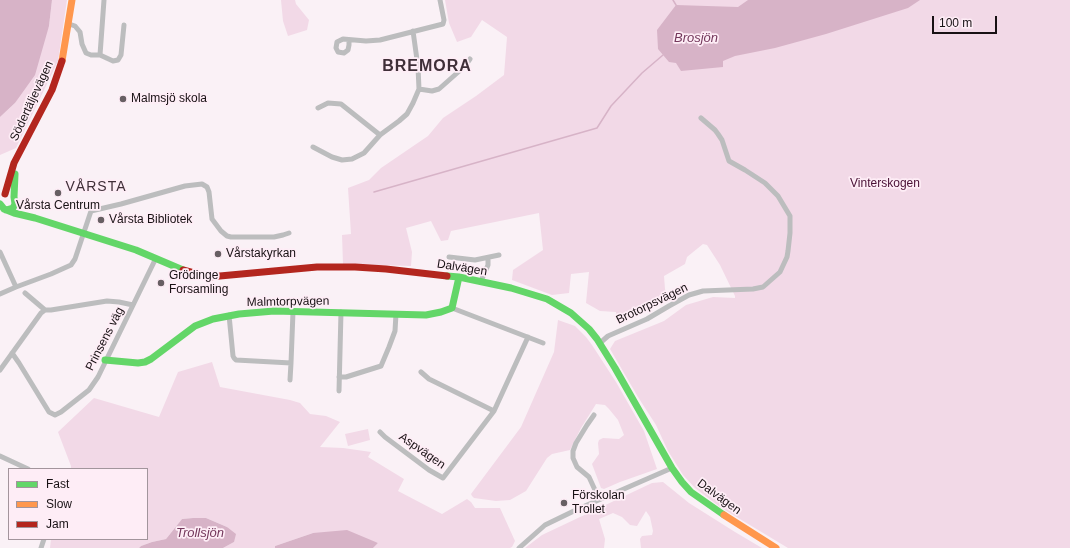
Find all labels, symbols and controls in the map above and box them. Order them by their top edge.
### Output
scale bar [934,8,999,34]
text: 100 m [939,16,972,30]
water label: Brosjön [674,30,718,46]
district label: BREMORA [382,57,472,77]
street label: Södertäljevägen [7,59,57,143]
place label: Malmsjö skola [131,92,207,106]
marker: Malmsjö skola [118,94,128,104]
park label: Vinterskogen [850,177,920,191]
district label: VÅRSTA [66,179,126,195]
marker: Vårsta Centrum [53,188,63,198]
place label: Vårsta Centrum [16,199,100,213]
place label: Vårsta Bibliotek [109,213,192,227]
marker: Vårsta Bibliotek [96,215,106,225]
place label: Vårstakyrkan [226,247,296,261]
marker: Vårstakyrkan [213,249,223,259]
street label: Dalvägen [436,257,488,279]
place label: Grödinge Forsamling [169,269,228,297]
marker: Grödinge Forsamling [156,278,166,288]
street label: Brotorpsvägen [614,280,690,328]
street label: Malmtorpvägen [247,294,329,310]
street label: Prinsens väg [83,305,127,373]
street label: Aspvägen [396,430,448,472]
legend [8,468,148,540]
street label: Dalvägen [694,476,744,518]
text: Fast [46,477,69,491]
place label: Förskolan Trollet [572,489,625,517]
text: Slow [46,497,72,511]
marker: Förskolan Trollet [559,498,569,508]
text: Jam [46,517,69,531]
water label: Trollsjön [176,525,224,541]

